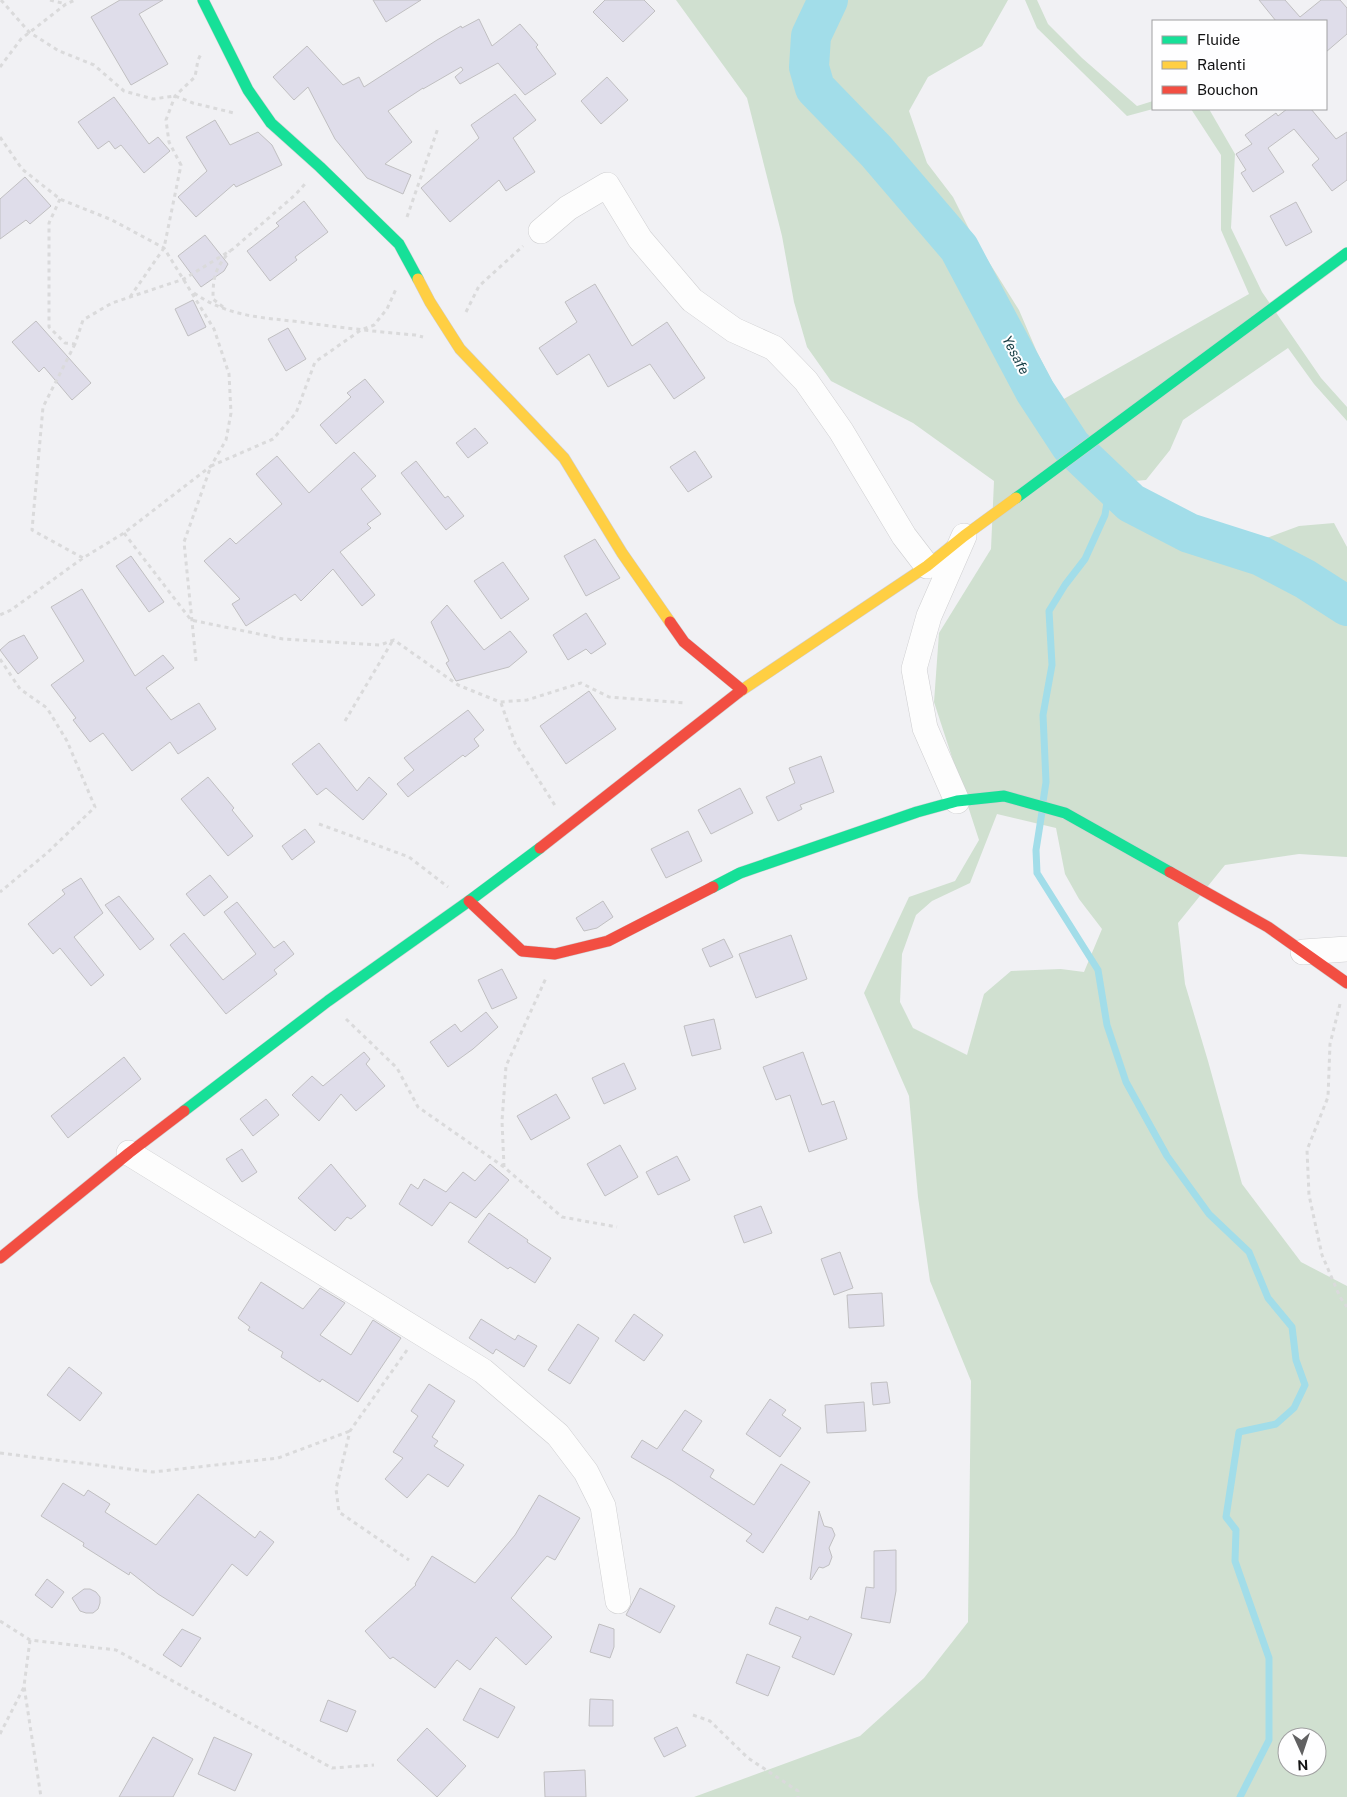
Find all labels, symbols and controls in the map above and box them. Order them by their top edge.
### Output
legend [1152,20,1327,110]
text: Fluide [1197,31,1240,48]
text: Ralenti [1197,56,1246,73]
text: Bouchon [1197,81,1258,98]
water label: Yesafe [999,333,1033,378]
north arrow [1277,1727,1327,1777]
text: N [1297,1757,1309,1773]

